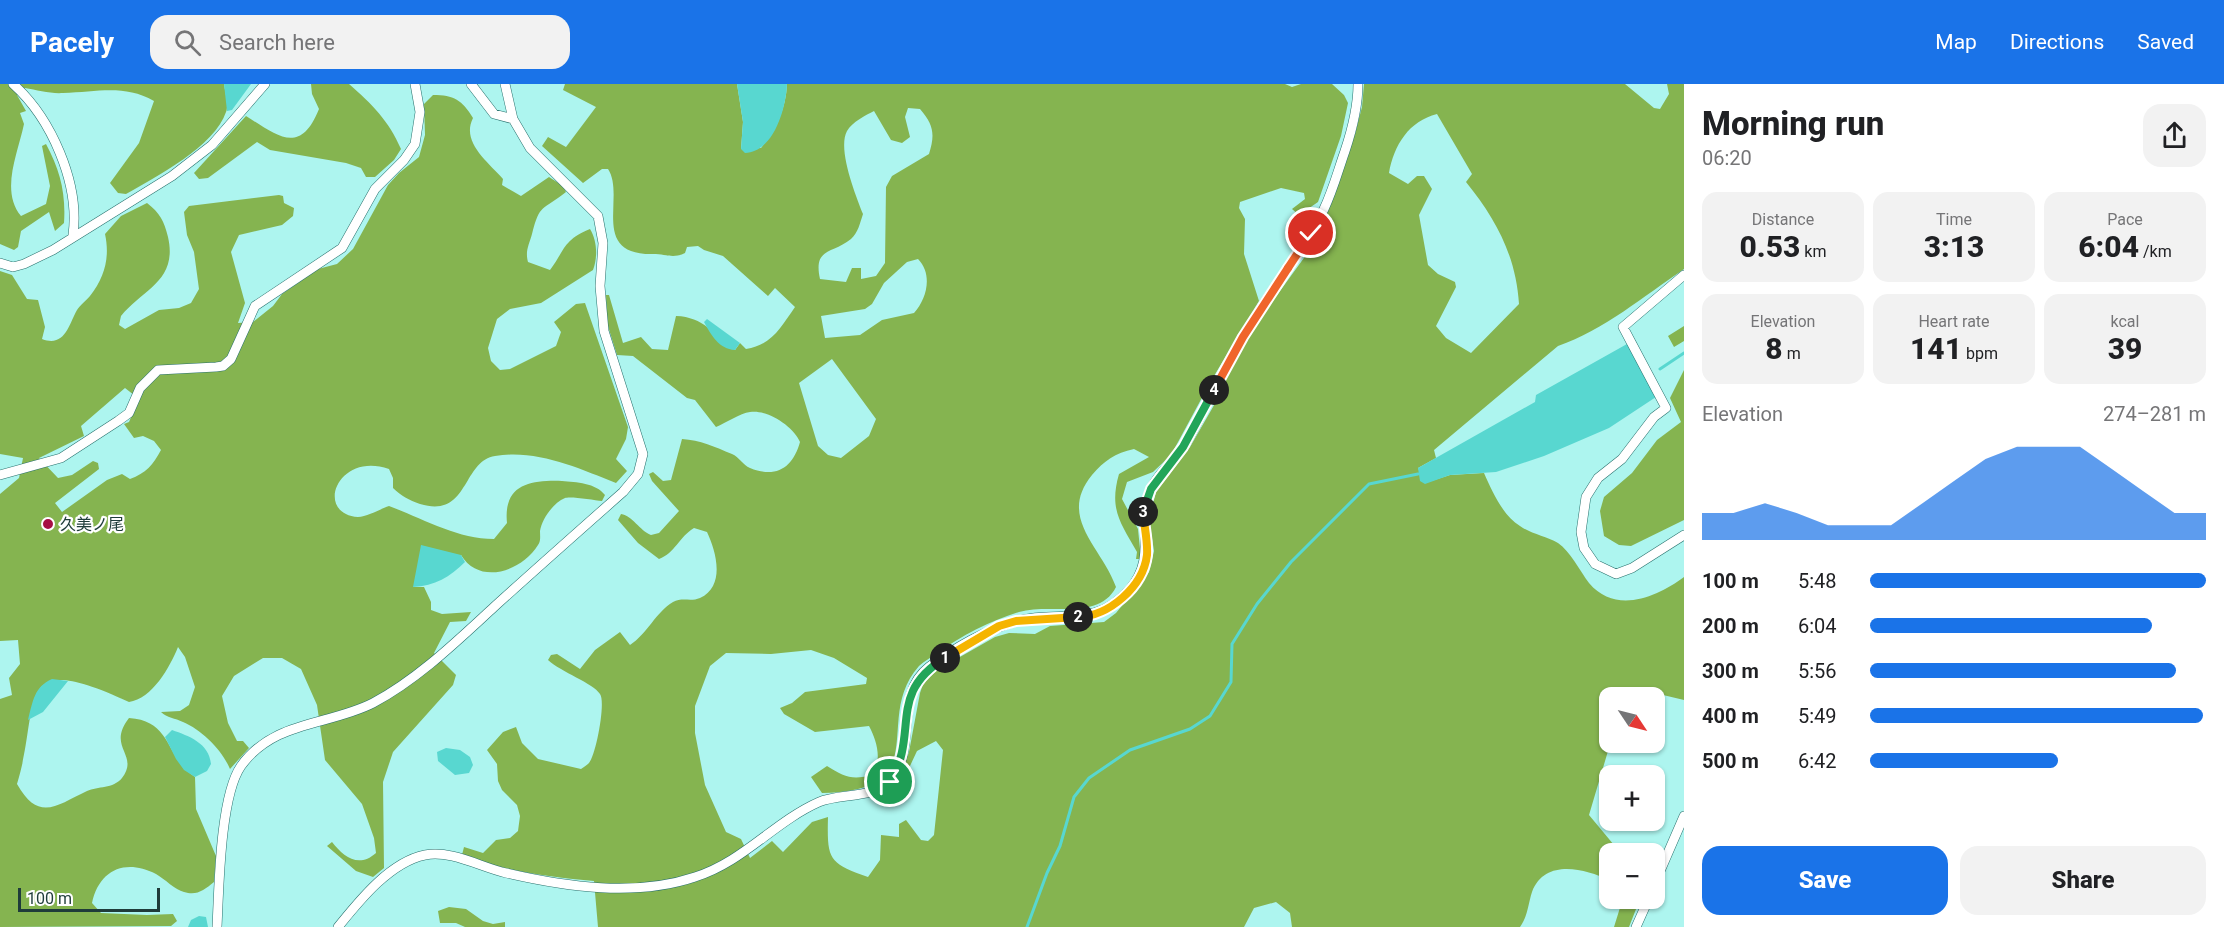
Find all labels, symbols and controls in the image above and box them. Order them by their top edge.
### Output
search box [150,15,570,69]
text: Pacely [30,26,114,59]
icon: search [171,26,204,59]
text: Search here [219,30,335,55]
text: Map [1935,30,1977,54]
text: Directions [2010,30,2104,54]
text: Saved [2137,30,2194,54]
text: Morning run [1702,104,1884,143]
button: share [2143,104,2206,167]
text: 06:20 [1702,146,1752,170]
pin [1285,207,1336,258]
text: Distance [1752,210,1814,229]
text: Time [1936,210,1972,229]
text: Pace [2107,210,2143,229]
icon: check [1294,216,1327,249]
text: 0.53 [1740,229,1800,264]
text: 3:13 [1924,229,1984,264]
text: 6:04 [2078,229,2139,264]
text: km [1800,242,1826,261]
text: /km [2139,242,2172,261]
text: Elevation [1751,312,1815,331]
text: Heart rate [1918,312,1990,331]
text: kcal [2111,312,2139,331]
text: 8 [1765,331,1783,366]
text: 141 [1910,331,1962,366]
text: 39 [2108,331,2142,366]
text: m [1783,344,1801,363]
text: bpm [1962,344,1998,363]
pin: 4 [1199,375,1229,405]
text: 4 [1209,380,1219,399]
text: Elevation [1702,402,1783,426]
text: 274–281 m [2103,402,2206,426]
pin: 3 [1128,497,1158,527]
text: 3 [1138,502,1148,521]
place label: 久美ノ尾 [60,515,124,534]
marker: 久美ノ尾 [41,517,55,531]
text: 100 m [1702,569,1759,593]
text: 5:48 [1798,569,1837,593]
pin: 2 [1063,602,1093,632]
text: 2 [1073,607,1083,626]
text: 200 m [1702,614,1759,638]
text: 6:04 [1798,614,1837,638]
pin: 1 [930,643,960,673]
text: 1 [940,648,950,667]
text: 300 m [1702,659,1759,683]
text: 5:56 [1798,659,1837,683]
north arrow [1599,687,1665,753]
map controls [1599,687,1665,909]
text: 400 m [1702,704,1759,728]
text: 5:49 [1798,704,1837,728]
text: 500 m [1702,749,1759,773]
text: 6:42 [1798,749,1837,773]
pin [864,756,915,807]
icon: arrive [873,765,906,798]
button: + [1599,765,1665,831]
button: − [1599,843,1665,909]
button: Save [1702,846,1948,915]
button: Share [1960,846,2206,915]
scale bar [18,885,160,912]
text: 100 m [27,889,72,908]

